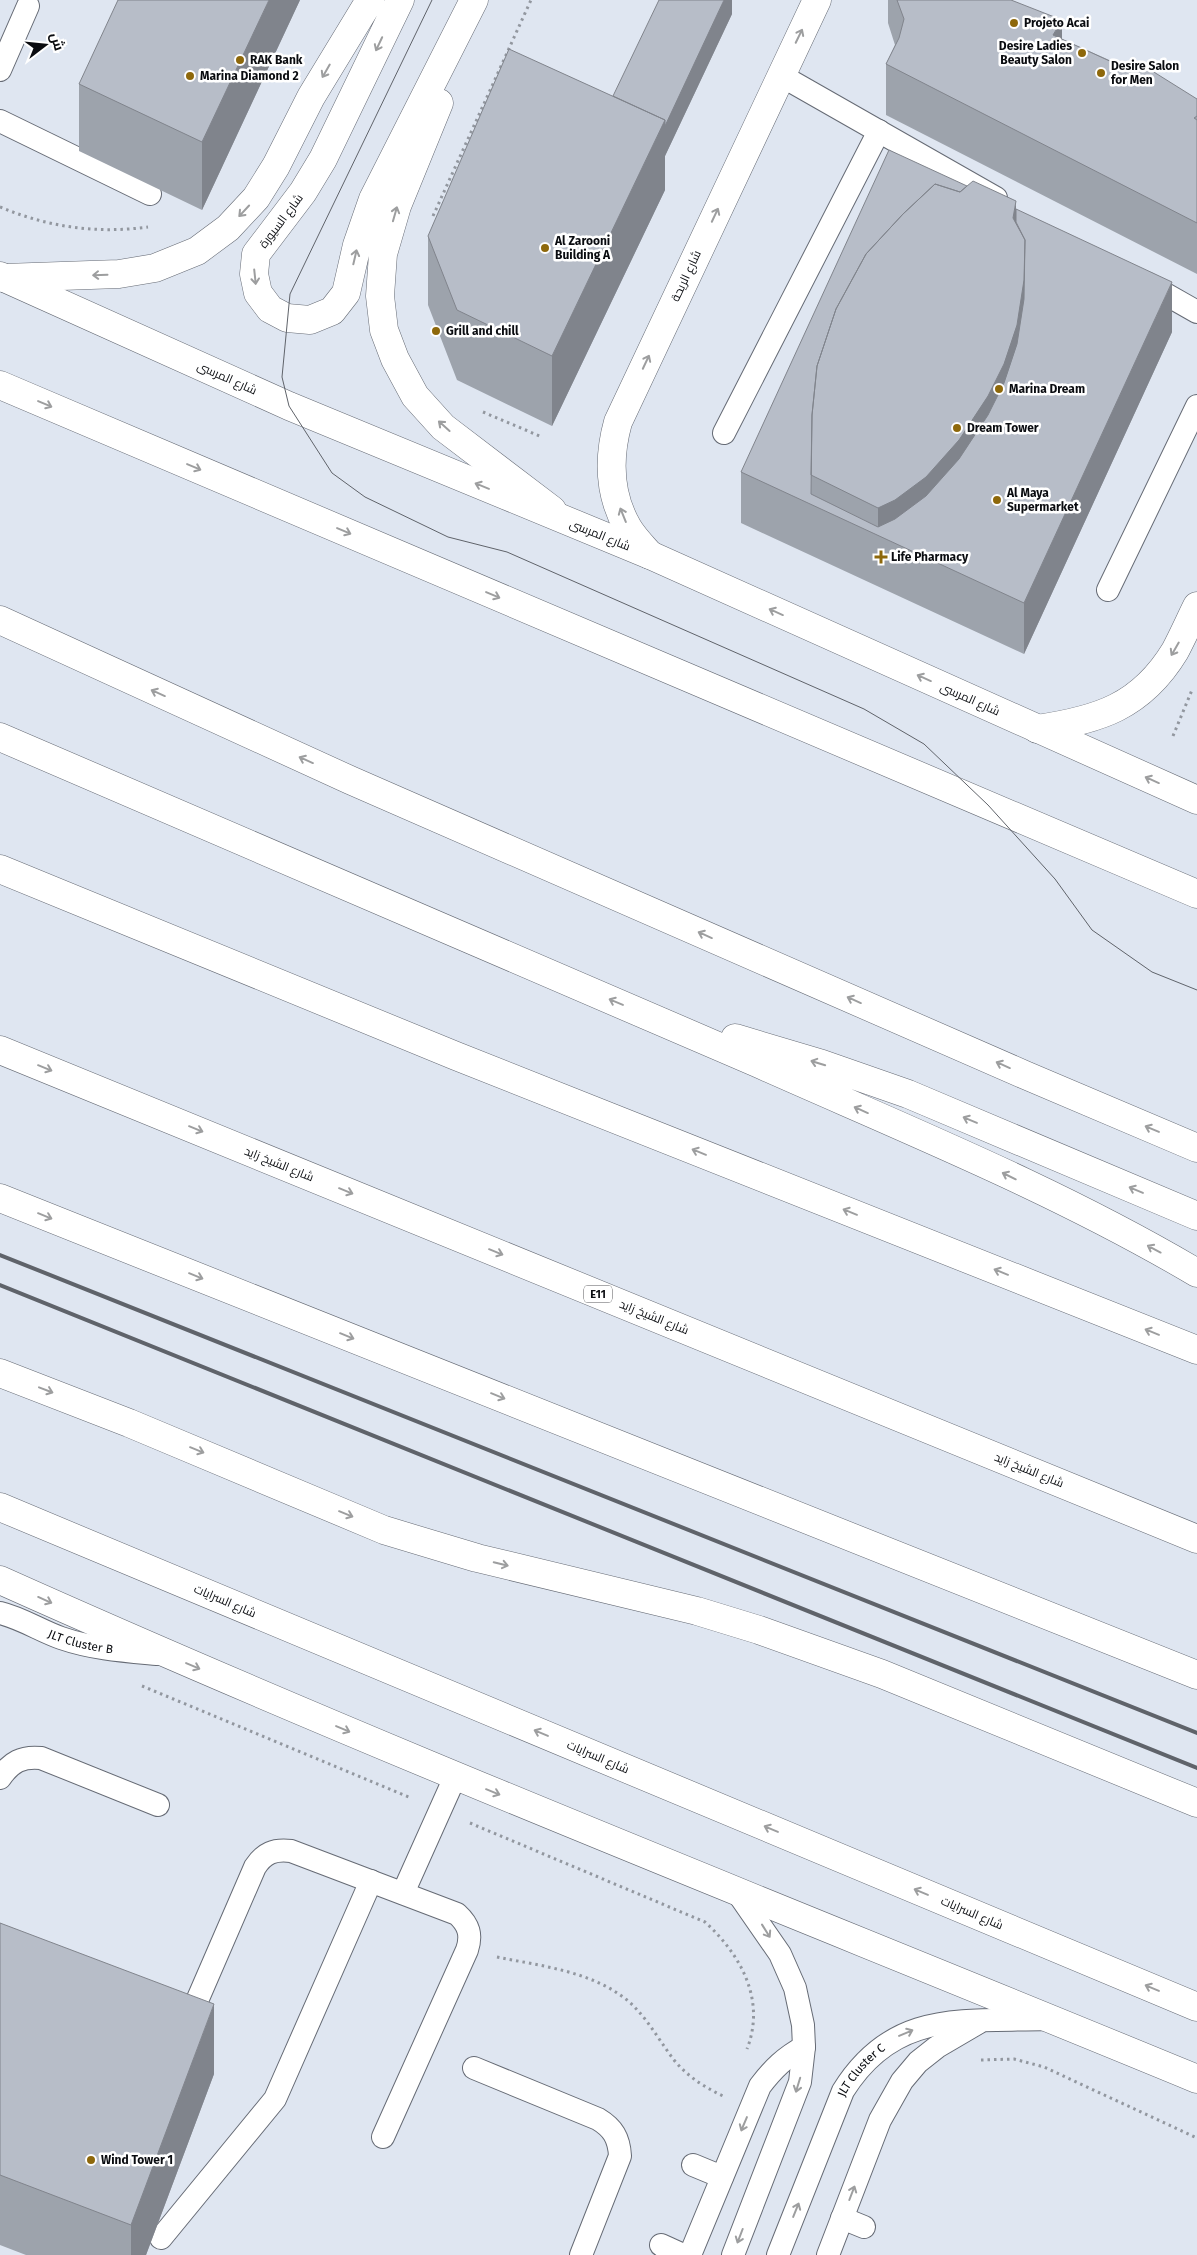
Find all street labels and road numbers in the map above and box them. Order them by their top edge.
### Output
street label: شارع السيورة [256,191,307,251]
street label: شارع الريحة [668,248,705,304]
street label: شارع المرسى [194,359,259,398]
street label: شارع المرسى [567,517,632,554]
street label: شارع المرسى [937,680,1002,719]
street label: شارع الشيخ زايد [242,1144,316,1185]
road number: E11 [584,1286,612,1302]
street label: شارع الشيخ زايد [617,1297,691,1338]
street label: شارع الشيخ زايد [992,1450,1066,1491]
street label: شارع السرايات [191,1582,258,1621]
street label: JLT Cluster B [46,1627,114,1657]
street label: شارع السرايات [564,1738,631,1777]
street label: شارع السرايات [938,1894,1005,1933]
street label: JLT Cluster C [834,2041,888,2099]

